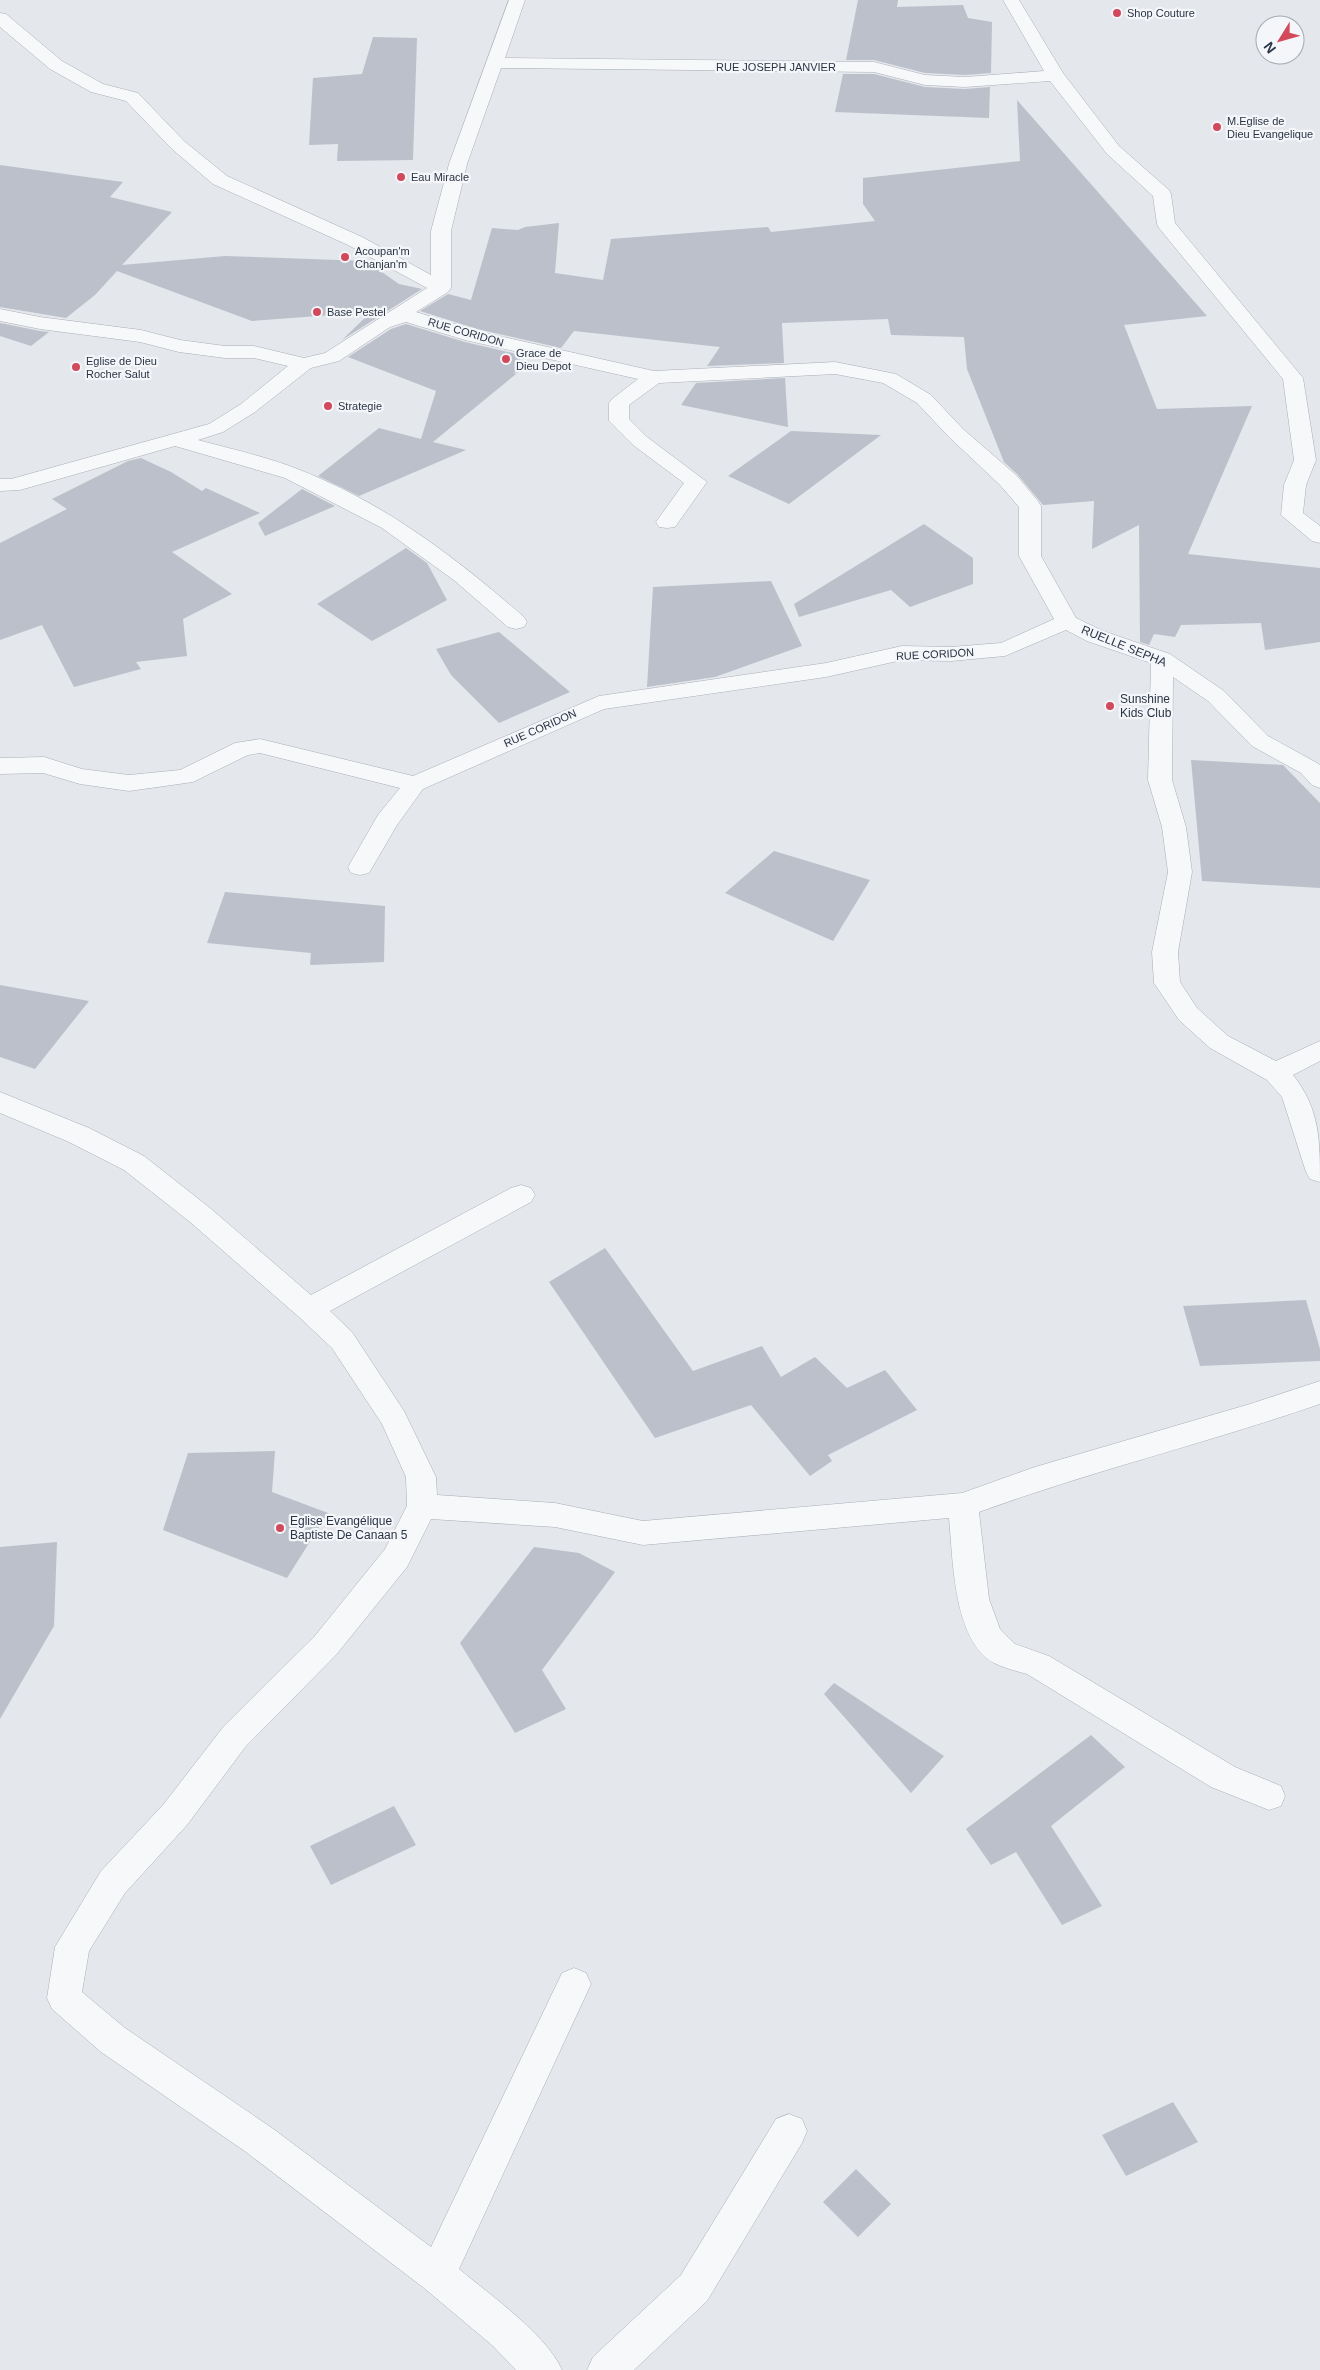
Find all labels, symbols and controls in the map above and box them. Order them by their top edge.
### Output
marker: Shop Couture [1111,7,1123,19]
place label: Shop Couture [1127,7,1195,19]
north arrow [1255,15,1305,65]
text: N [1260,39,1279,57]
street label: RUE JOSEPH JANVIER [716,61,836,73]
place label: M.Eglise de Dieu Evangelique [1227,115,1313,140]
marker: M.Eglise de Dieu Evangelique [1211,121,1223,133]
marker: Eau Miracle [395,171,407,183]
place label: Eau Miracle [411,171,469,183]
place label: Acoupan'm Chanjan'm [355,245,410,270]
marker: Acoupan'm Chanjan'm [339,251,351,263]
marker: Base Pestel [311,306,323,318]
place label: Base Pestel [327,306,386,318]
street label: RUE CORIDON [427,315,505,349]
place label: Grace de Dieu Depot [516,347,571,372]
marker: Grace de Dieu Depot [500,353,512,365]
place label: Eglise de Dieu Rocher Salut [86,355,157,380]
marker: Eglise de Dieu Rocher Salut [70,361,82,373]
marker: Strategie [322,400,334,412]
place label: Strategie [338,400,382,412]
street label: RUELLE SEPHA [1079,623,1169,669]
street label: RUE CORIDON [896,646,974,662]
place label: Sunshine Kids Club [1120,692,1172,720]
marker: Sunshine Kids Club [1104,700,1116,712]
street label: RUE CORIDON [502,707,578,749]
place label: Eglise Evangélique Baptiste De Canaan 5 [290,1514,408,1542]
marker: Eglise Evangélique Baptiste De Canaan 5 [274,1522,286,1534]

